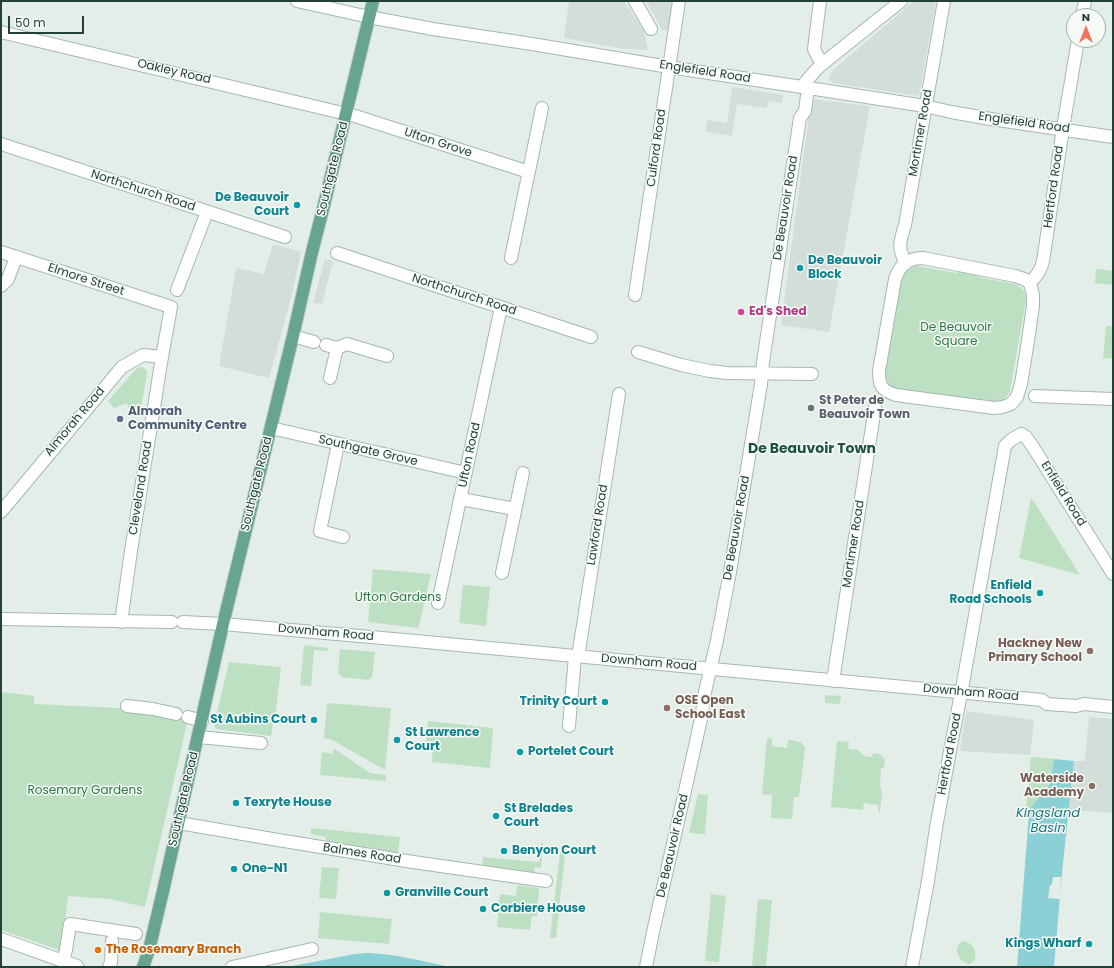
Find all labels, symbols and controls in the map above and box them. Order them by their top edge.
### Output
scale bar [10,8,86,34]
north arrow [1066,8,1106,48]
text: N [1082,9,1090,25]
text: 50 m [15,14,46,31]
street label: Oakley Road [136,57,212,87]
street label: Englefield Road [658,58,752,86]
street label: Mortimer Road [906,88,936,178]
street label: Culford Road [644,108,670,188]
street label: Englefield Road [977,109,1071,137]
street label: Southgate Road [314,120,352,218]
street label: Ufton Grove [402,125,474,161]
street label: Hertford Road [1041,145,1067,229]
street label: De Beauvoir Road [771,155,801,261]
street label: Northchurch Road [89,167,197,215]
place label: De Beauvoir Court [215,191,289,219]
marker: De Beauvoir Court [292,200,302,210]
place label: De Beauvoir Block [808,254,882,282]
street label: Elmore Street [46,261,126,299]
marker: De Beauvoir Block [795,263,805,273]
street label: Northchurch Road [410,271,518,319]
place label: Ed's Shed [749,305,807,319]
marker: Ed's Shed [736,307,746,317]
park label: De Beauvoir Square [920,321,992,349]
street label: Almorah Road [42,385,108,459]
place label: St Peter de Beauvoir Town [819,394,910,422]
marker: St Peter de Beauvoir Town [806,403,816,413]
place label: Almorah Community Centre [128,405,247,433]
marker: Almorah Community Centre [115,414,125,424]
street label: Ufton Road [456,421,484,489]
street label: Southgate Grove [317,433,419,469]
street label: Southgate Road [238,435,276,533]
street label: Cleveland Road [126,440,156,536]
district label: De Beauvoir Town [748,441,876,457]
street label: Enfield Road [1037,459,1089,529]
street label: De Beauvoir Road [721,475,753,581]
street label: Lawford Road [584,483,612,567]
street label: Mortimer Road [840,499,868,589]
place label: Enfield Road Schools [949,579,1032,607]
marker: Enfield Road Schools [1035,588,1045,598]
park label: Ufton Gardens [355,591,441,605]
street label: Downham Road [277,622,375,644]
place label: Hackney New Primary School [988,637,1082,665]
marker: Hackney New Primary School [1085,646,1095,656]
street label: Downham Road [600,652,698,674]
street label: Downham Road [922,682,1020,704]
place label: OSE Open School East [675,694,745,722]
place label: Trinity Court [520,695,597,709]
marker: Trinity Court [600,697,610,707]
marker: OSE Open School East [662,703,672,713]
street label: Hertford Road [935,712,965,796]
place label: St Aubins Court [210,713,306,727]
marker: St Aubins Court [309,715,319,725]
place label: St Lawrence Court [405,726,479,754]
marker: St Lawrence Court [392,735,402,745]
place label: Portelet Court [528,745,614,759]
marker: Portelet Court [515,747,525,757]
street label: Southgate Road [166,750,202,848]
place label: Waterside Academy [1020,772,1084,800]
marker: Waterside Academy [1087,781,1097,791]
park label: Rosemary Gardens [27,784,143,798]
street label: De Beauvoir Road [654,793,692,899]
place label: Texryte House [244,796,332,810]
marker: Texryte House [231,798,241,808]
place label: St Brelades Court [504,802,573,830]
water label: Kingsland Basin [1016,806,1080,837]
marker: St Brelades Court [491,811,501,821]
street label: Balmes Road [322,841,402,867]
place label: Benyon Court [512,844,596,858]
marker: Benyon Court [499,846,509,856]
place label: One-N1 [242,862,287,876]
marker: One-N1 [229,864,239,874]
place label: Granville Court [395,886,488,900]
marker: Granville Court [382,888,392,898]
place label: Corbiere House [491,902,586,916]
marker: Corbiere House [478,904,488,914]
place label: Kings Wharf [1005,937,1081,951]
marker: Kings Wharf [1084,939,1094,949]
place label: The Rosemary Branch [106,943,241,957]
marker: The Rosemary Branch [93,945,103,955]

